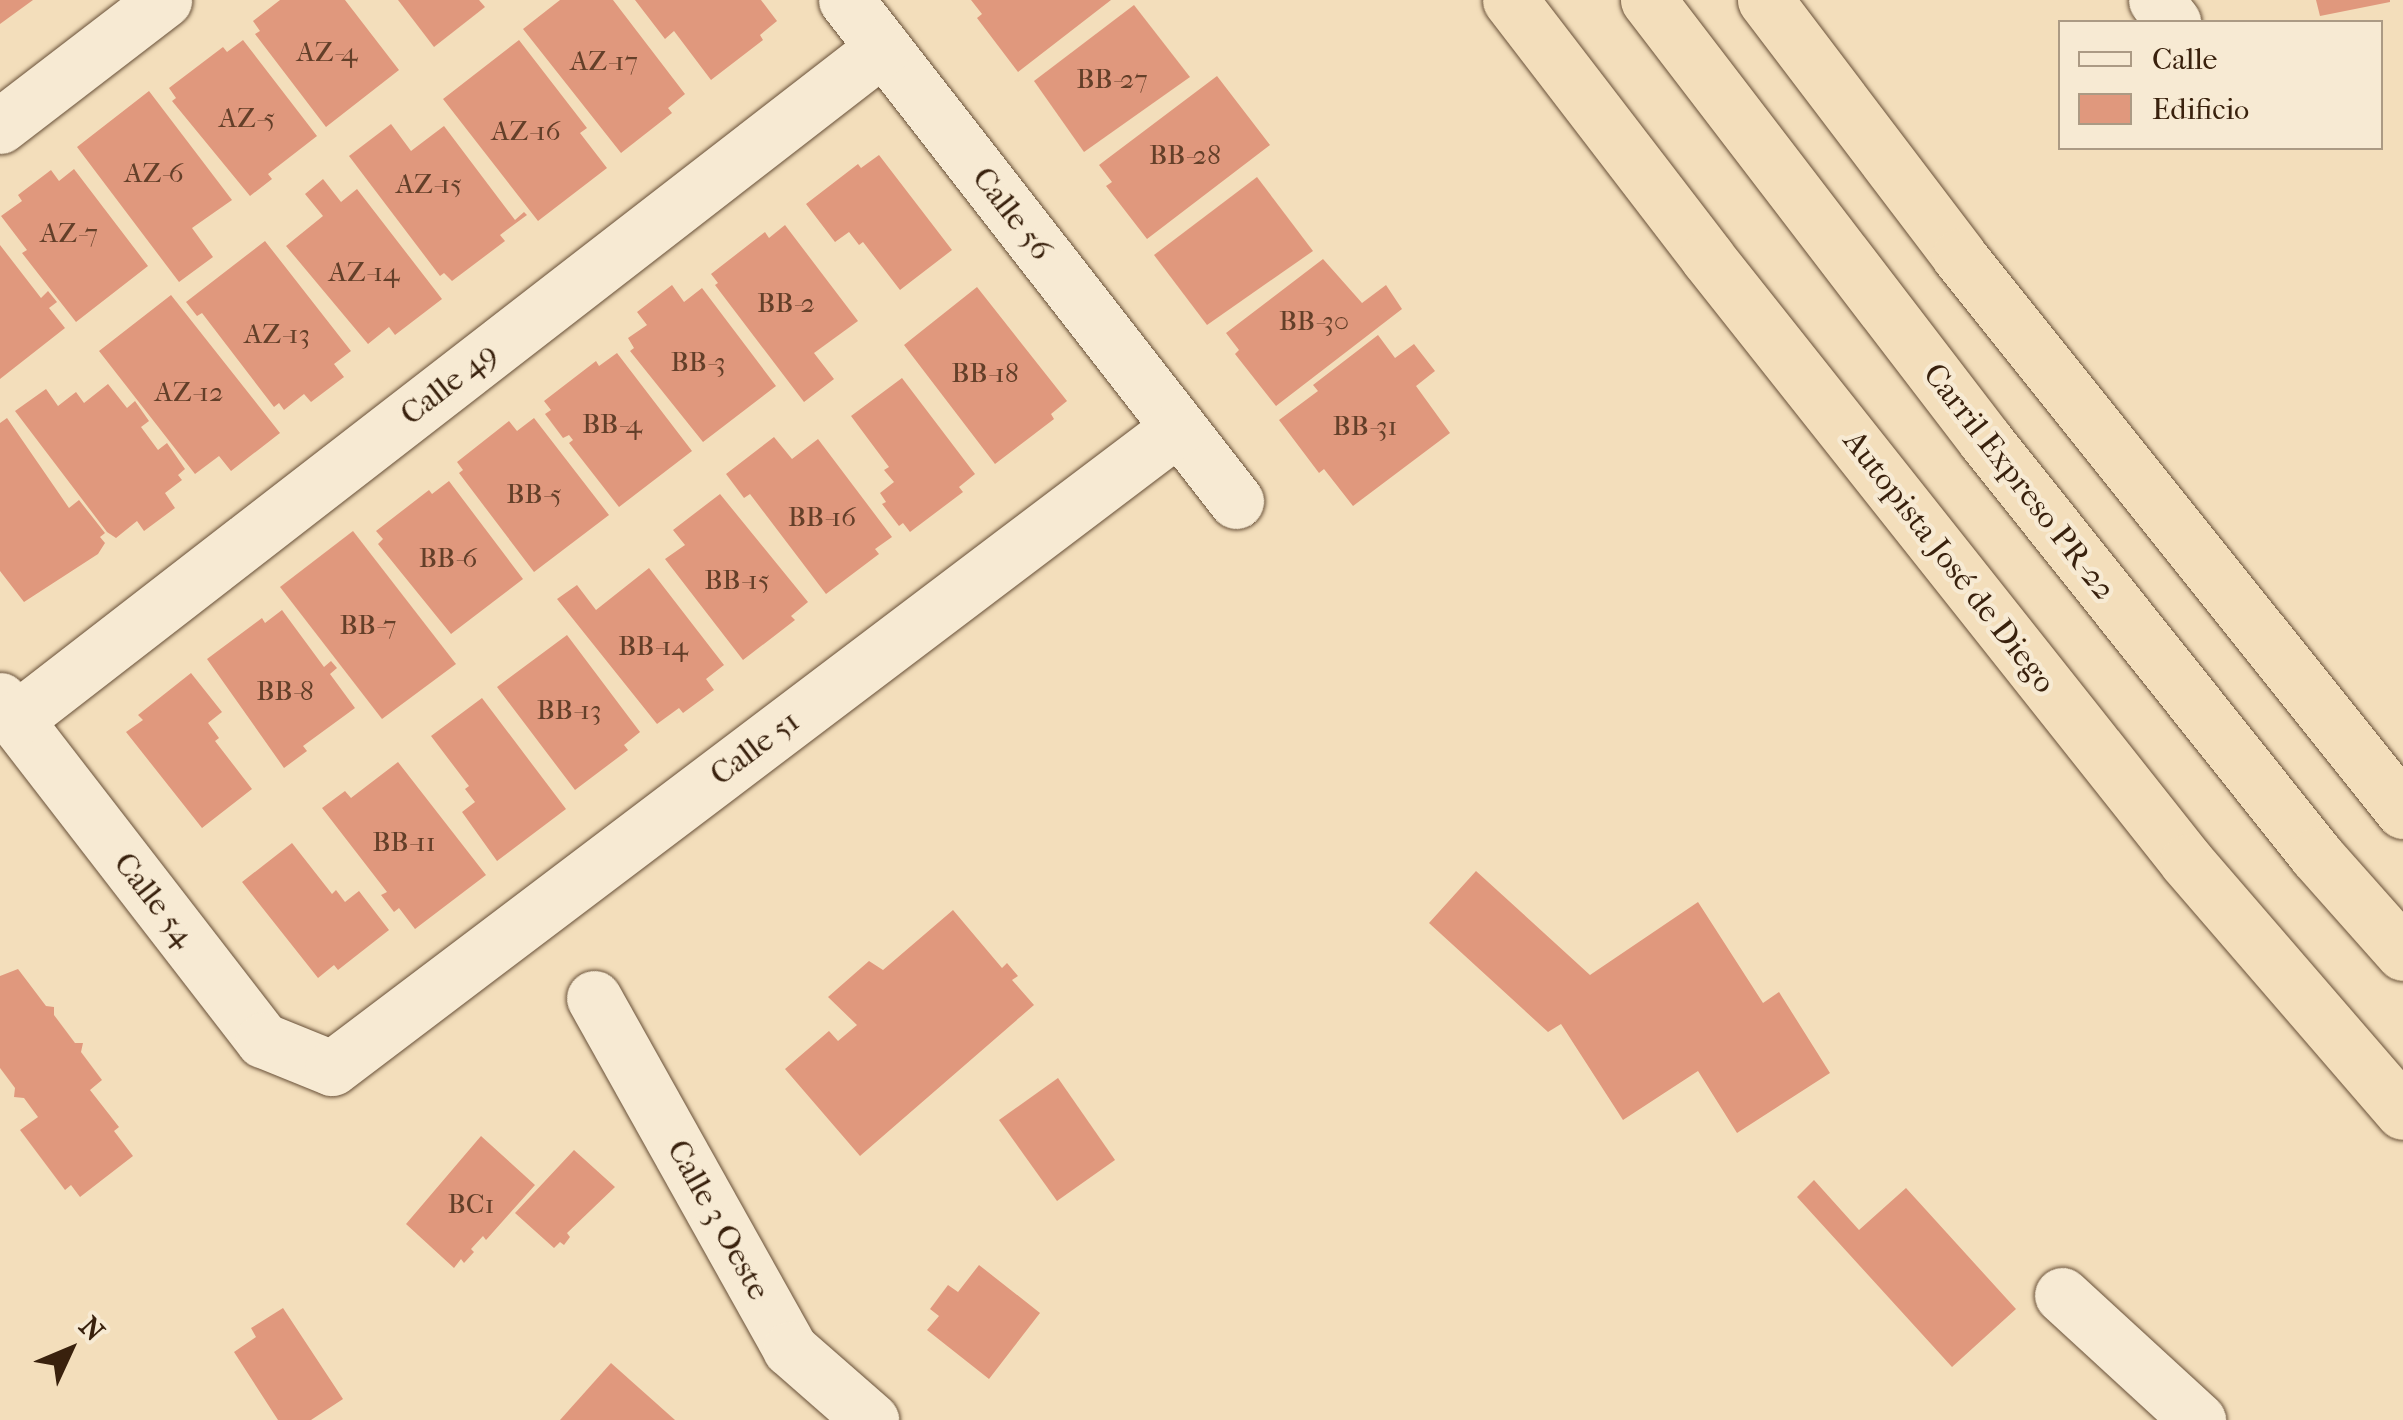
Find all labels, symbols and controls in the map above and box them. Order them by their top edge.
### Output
legend [2058,20,2383,150]
house number: AZ-4 [297,35,357,69]
text: Calle [2152,42,2217,77]
house number: AZ-17 [570,44,638,78]
house number: BB-27 [1076,62,1148,96]
text: Edificio [2152,92,2249,127]
house number: AZ-5 [219,101,275,135]
house number: AZ-16 [491,114,561,148]
house number: BB-28 [1149,138,1221,172]
house number: AZ-6 [124,156,184,190]
street label: Calle 56 [964,160,1060,268]
house number: AZ-15 [396,167,462,201]
house number: AZ-7 [40,216,98,250]
house number: AZ-14 [329,255,399,289]
house number: BB-2 [757,286,815,320]
house number: BB-30 [1279,304,1349,338]
house number: AZ-13 [244,317,310,351]
street label: Calle 49 [393,334,505,434]
house number: BB-3 [670,345,726,379]
house number: BB-18 [951,356,1019,390]
street label: Carril Expreso PR-22 [1915,356,2123,608]
house number: AZ-12 [155,375,223,409]
house number: BB-4 [582,407,642,441]
house number: BB-31 [1332,409,1398,443]
street label: Autopista José de Diego [1835,423,2063,701]
house number: BB-5 [506,477,562,511]
house number: BB-16 [788,500,856,534]
house number: BB-6 [419,541,477,575]
house number: BB-15 [704,563,770,597]
house number: BB-7 [339,608,397,642]
house number: BB-14 [618,629,688,663]
house number: BB-8 [256,674,314,708]
house number: BB-13 [536,693,602,727]
street label: Calle 51 [703,702,807,794]
house number: BB-11 [372,825,436,859]
street label: Calle 54 [105,845,203,955]
street label: Calle 3 Oeste [658,1133,778,1307]
house number: BC1 [447,1187,495,1221]
north arrow [20,1300,120,1400]
text: N [73,1310,111,1348]

